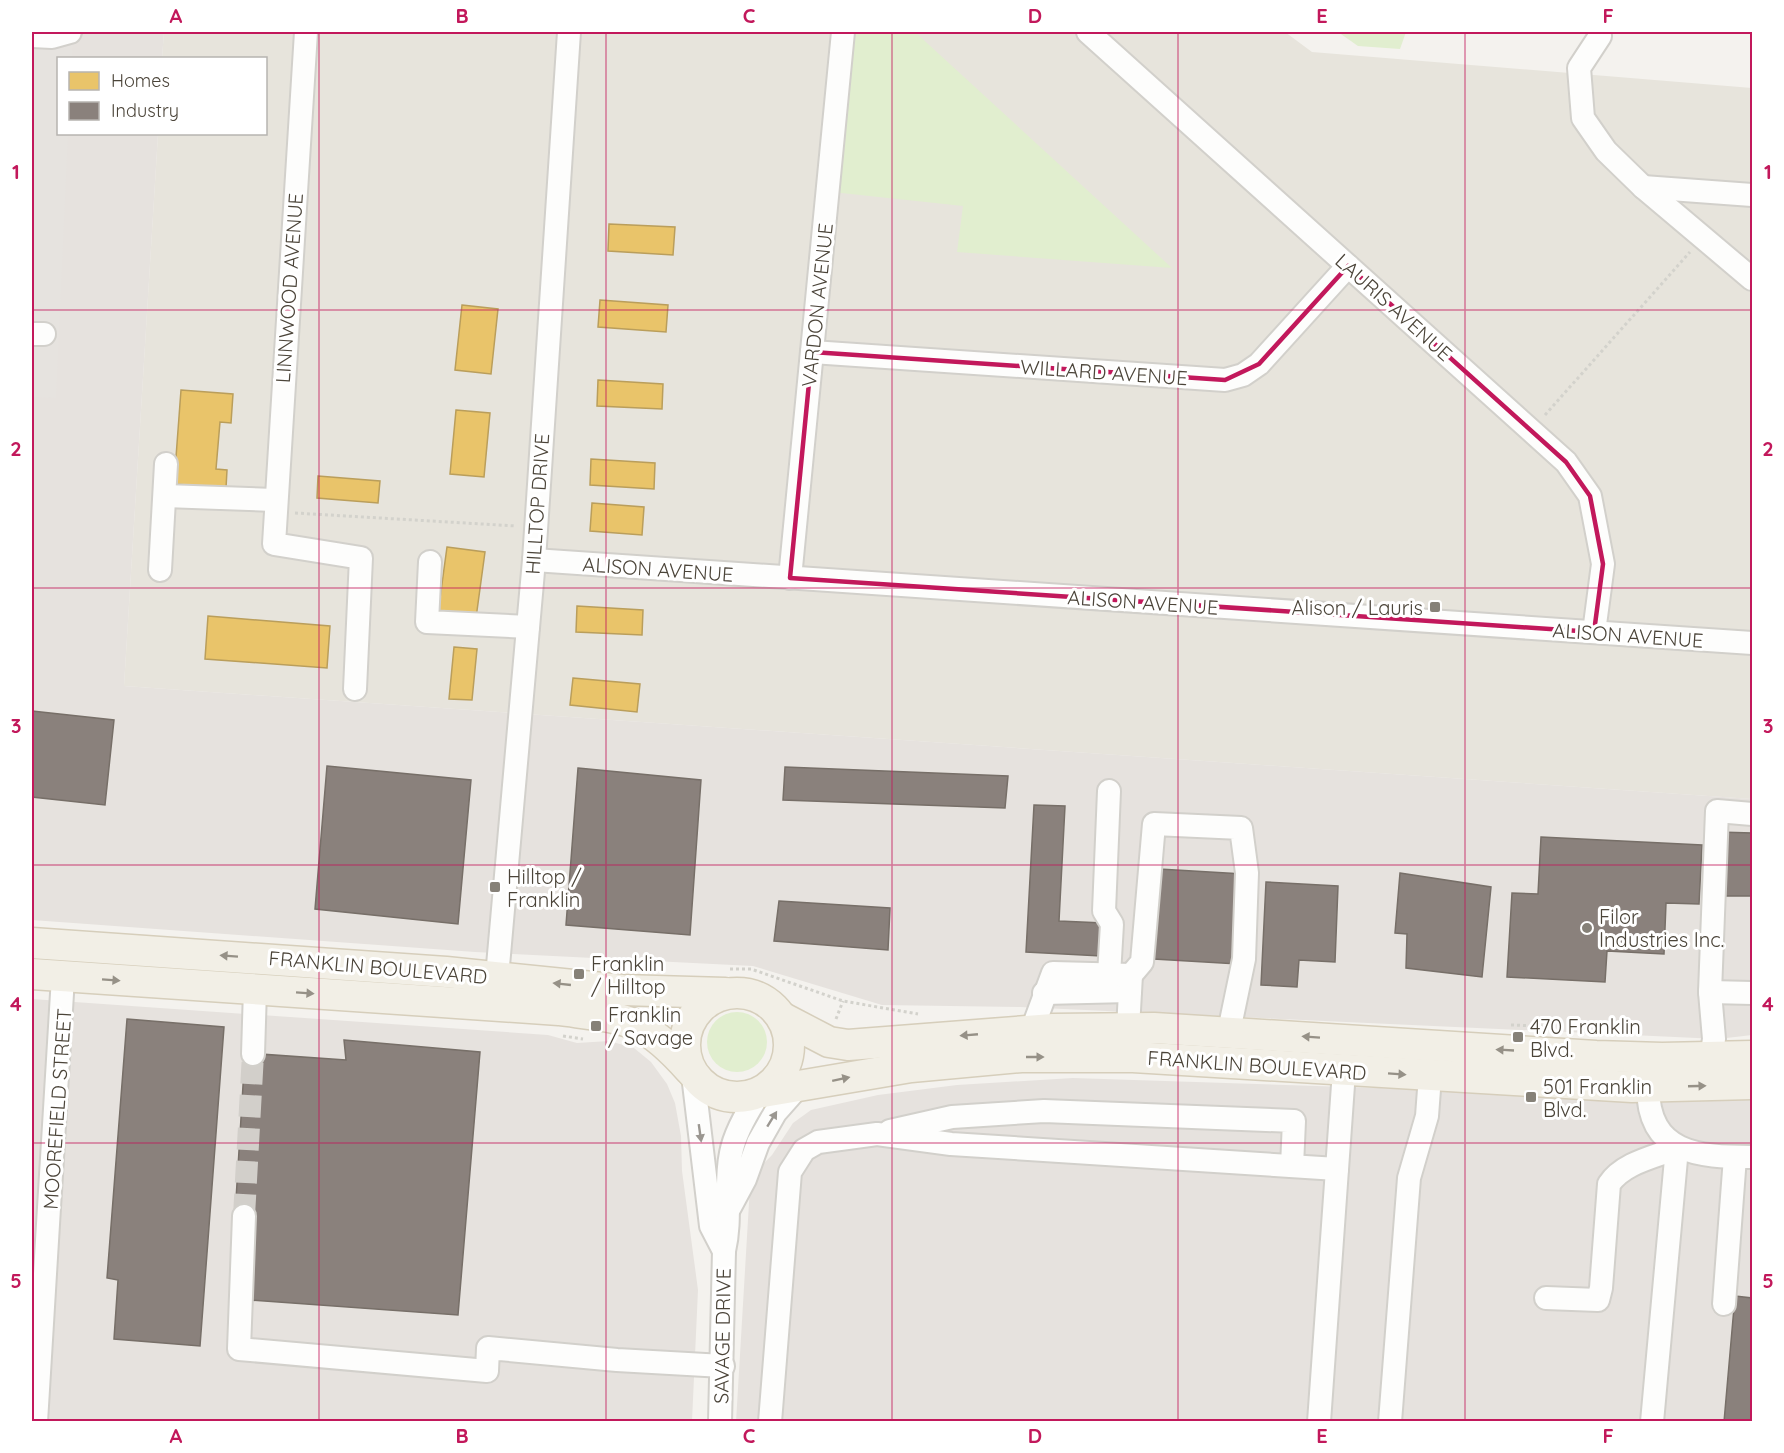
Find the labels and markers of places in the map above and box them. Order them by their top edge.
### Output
place label: Alison / Lauris [1292,595,1423,620]
marker: Alison / Lauris [1428,600,1442,614]
place label: Hilltop / Franklin [507,864,582,912]
marker: Hilltop / Franklin [488,880,502,894]
place label: Filor Industries Inc. [1599,904,1724,952]
marker: Filor Industries Inc. [1580,921,1594,935]
place label: Franklin / Hilltop [591,951,666,999]
marker: Franklin / Hilltop [572,967,586,981]
place label: Franklin / Savage [608,1002,693,1050]
place label: 470 Franklin Blvd. [1530,1014,1641,1062]
marker: Franklin / Savage [589,1019,603,1033]
marker: 470 Franklin Blvd. [1511,1030,1525,1044]
place label: 501 Franklin Blvd. [1543,1074,1652,1122]
marker: 501 Franklin Blvd. [1524,1090,1538,1104]

